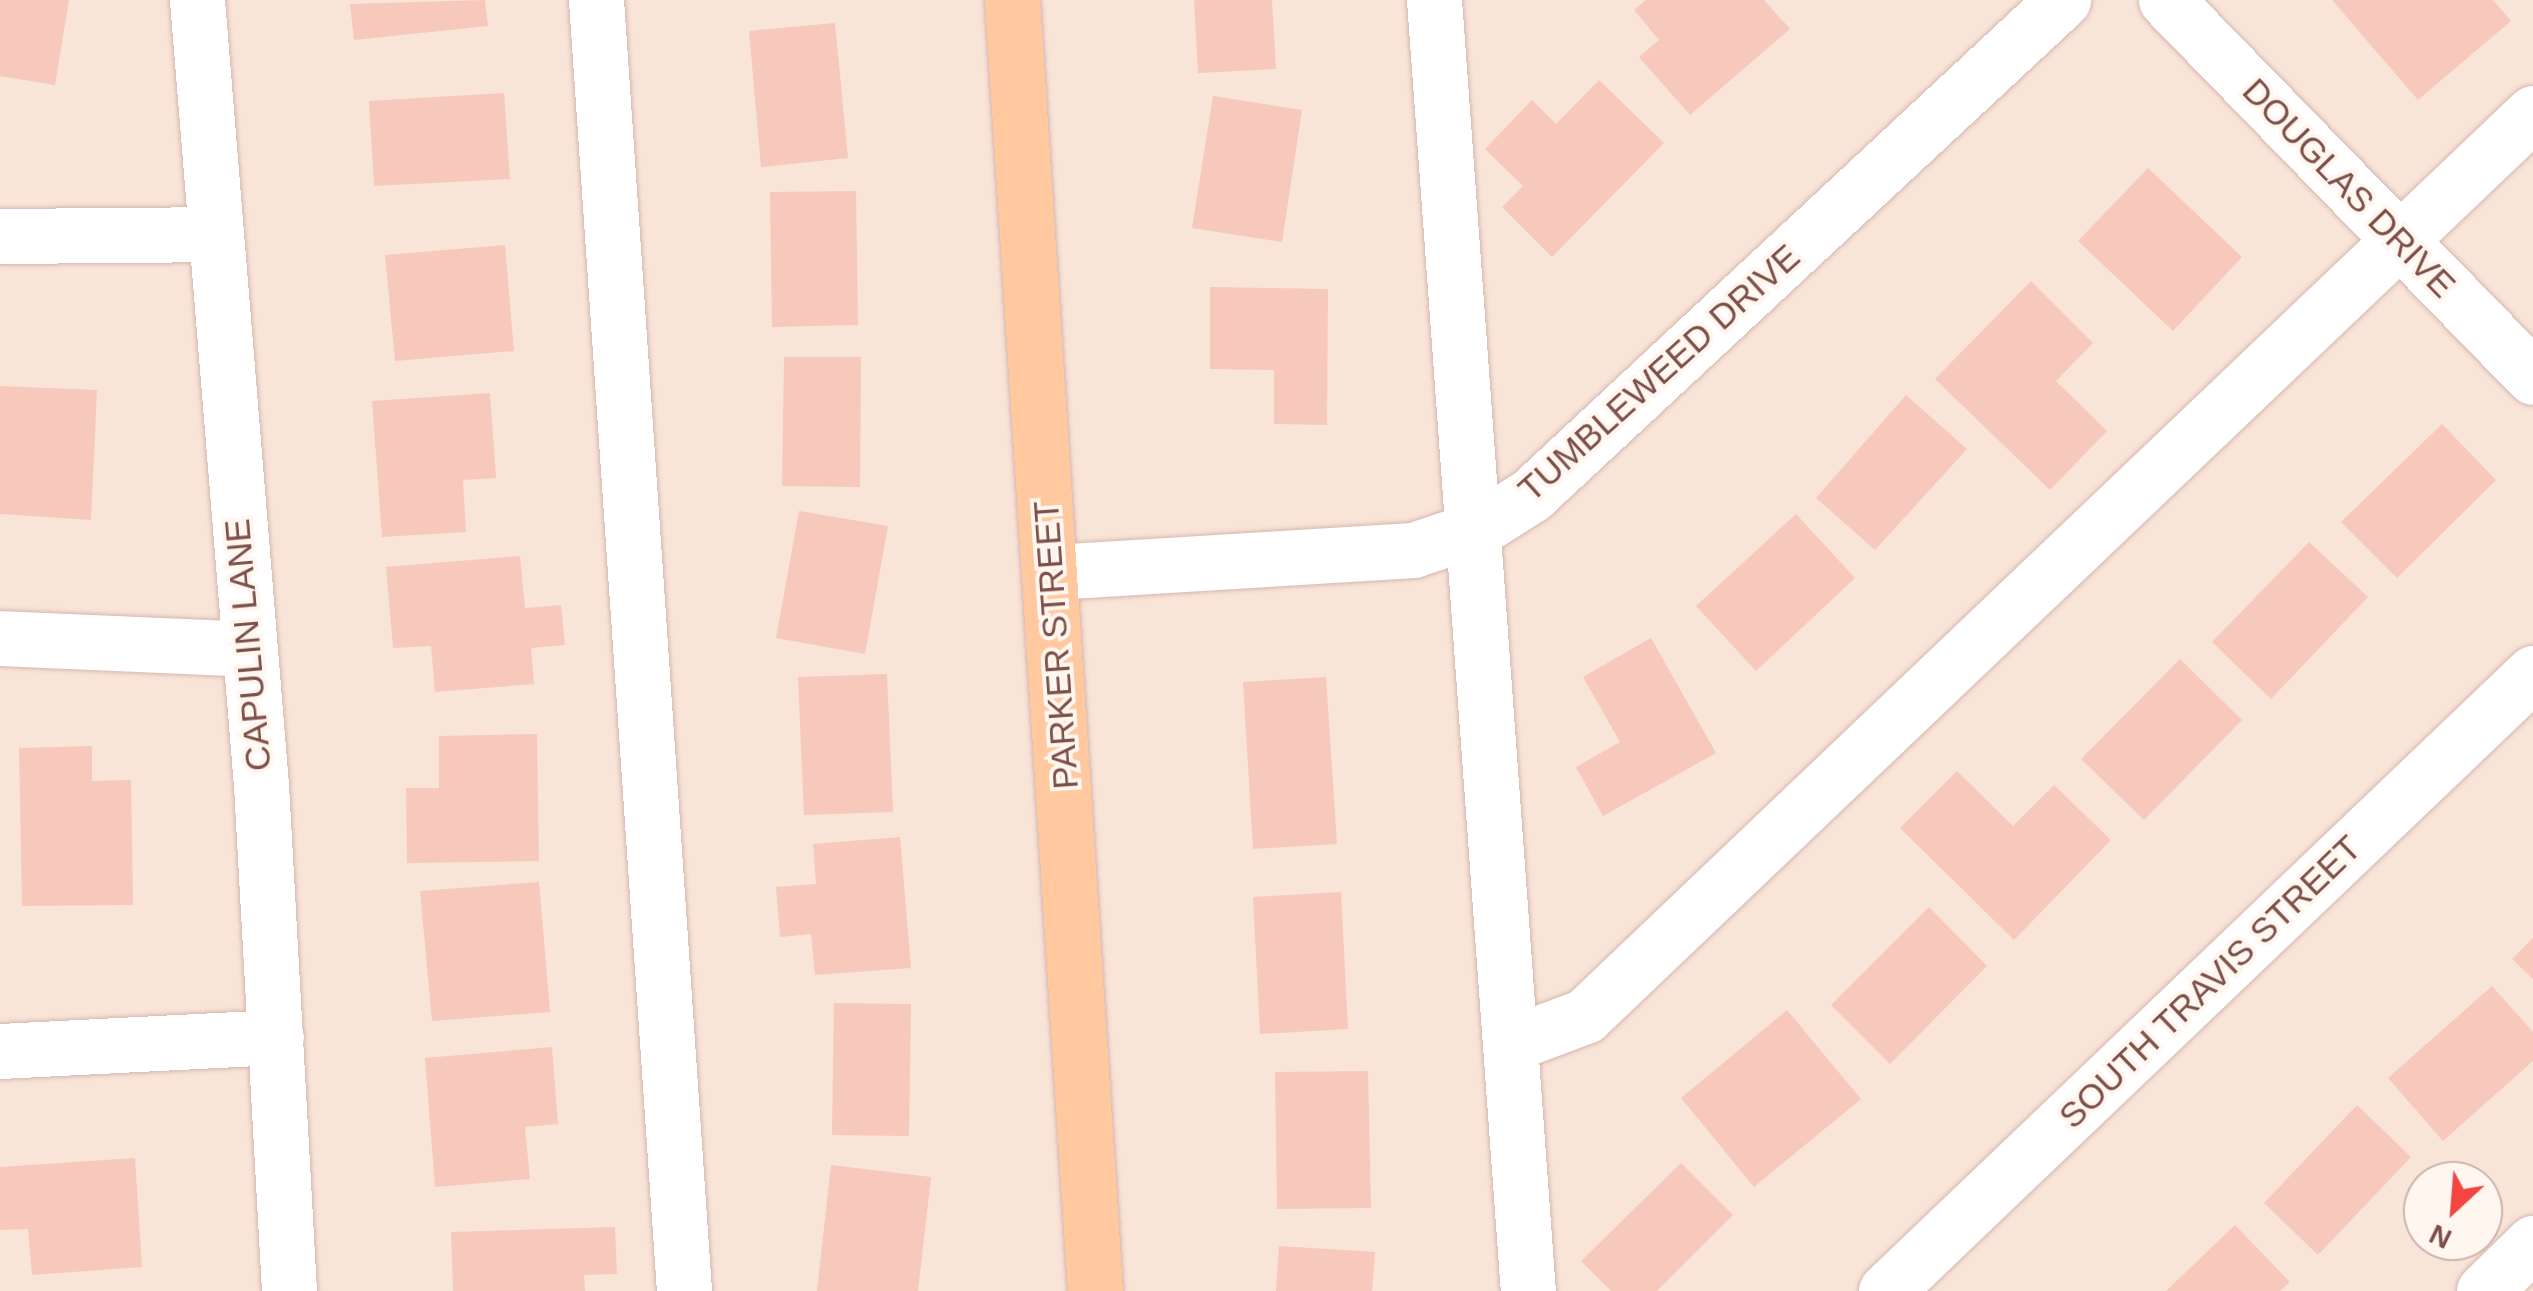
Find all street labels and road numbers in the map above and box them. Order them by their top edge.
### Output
street label: DOUGLAS DRIVE [2234,70,2464,306]
street label: TUMBLEWEED DRIVE [1510,236,1808,510]
street label: PARKER STREET [1025,499,1087,791]
street label: CAPULIN LANE [216,517,280,773]
street label: SOUTH TRAVIS STREET [2050,827,2370,1137]

